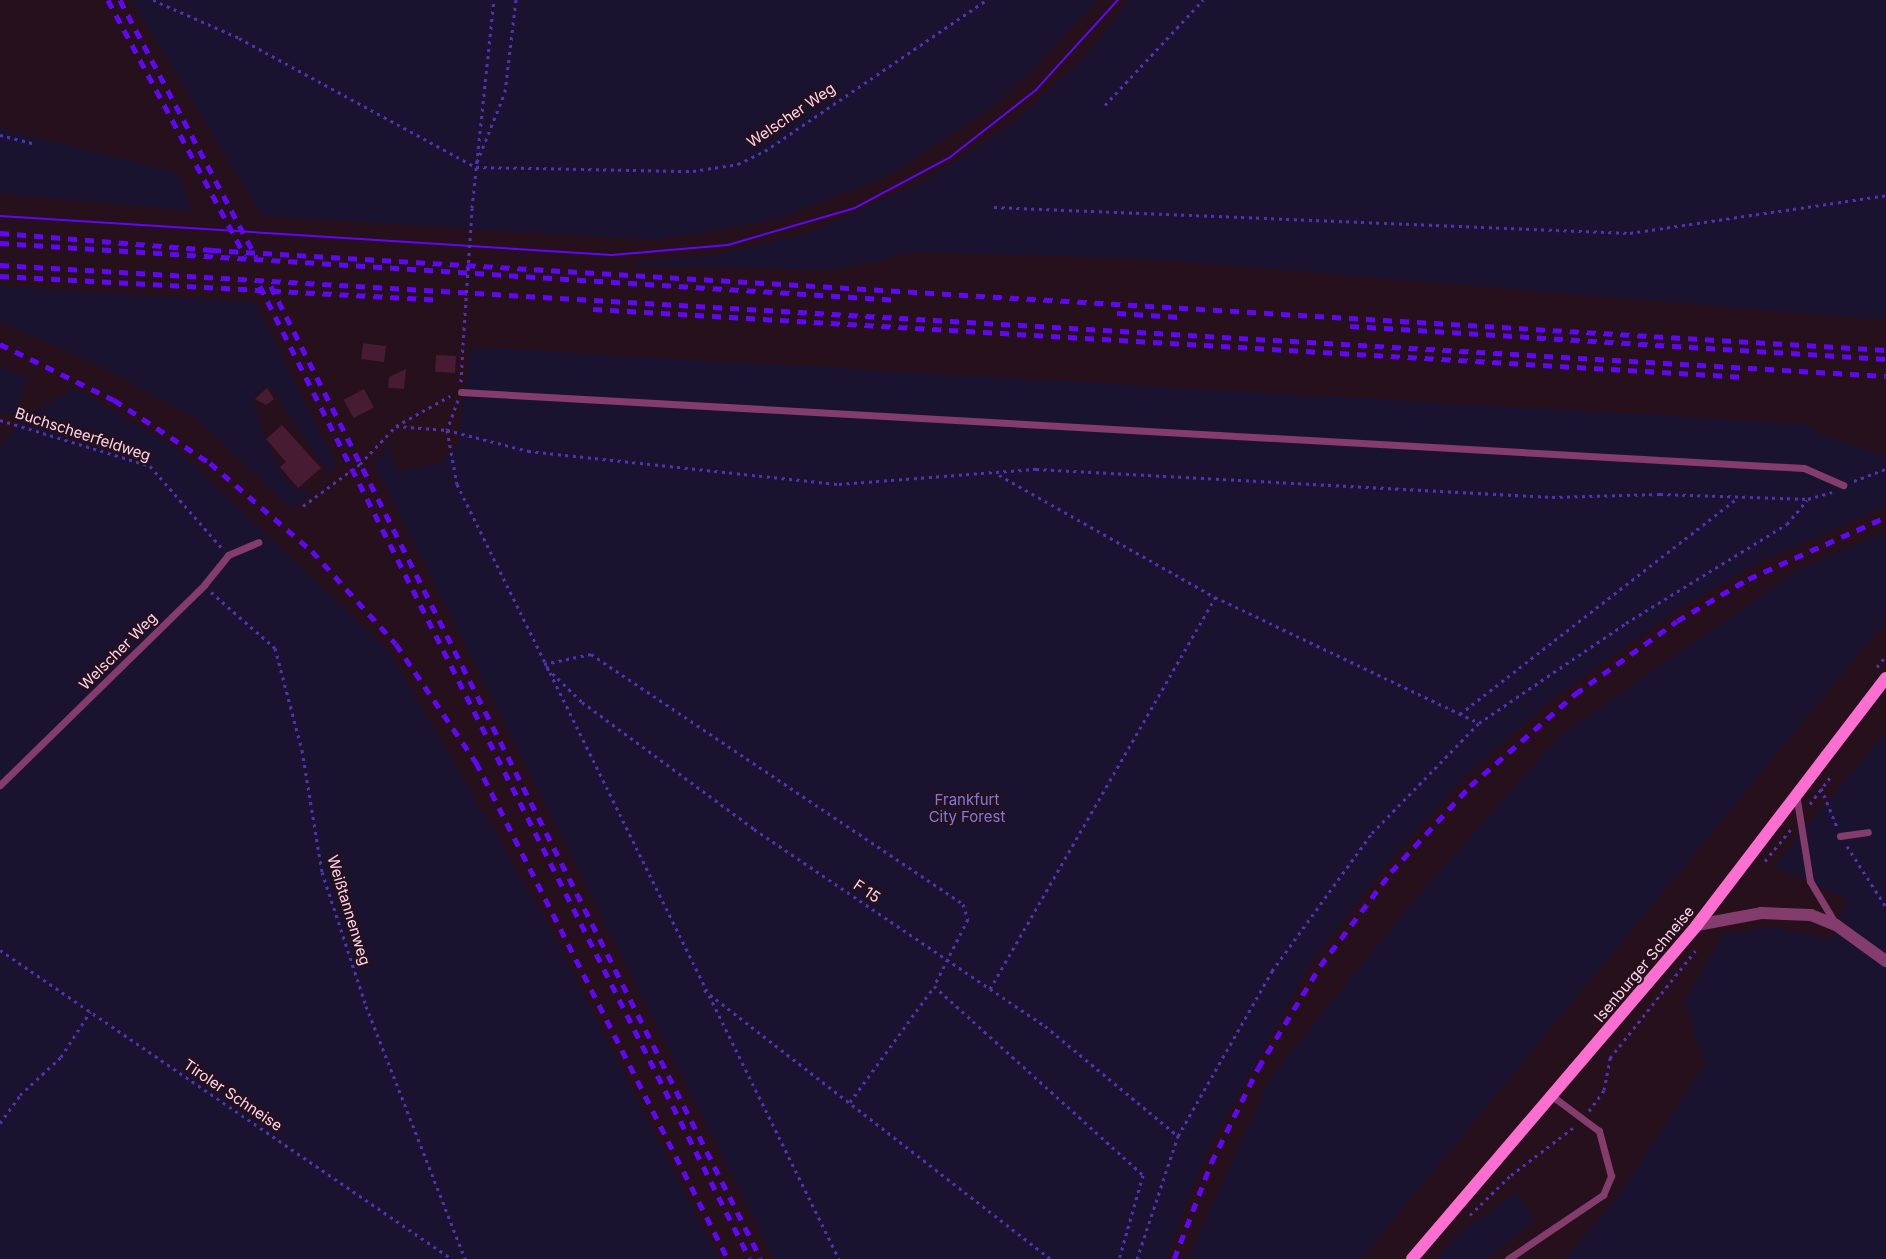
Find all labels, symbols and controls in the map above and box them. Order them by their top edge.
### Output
street label: Welscher Weg [744,79,838,151]
street label: Buchscheerfeldweg [13,404,153,464]
street label: Welscher Weg [75,608,161,694]
park label: Frankfurt City Forest [929,790,1005,825]
street label: Weißtannenweg [324,853,374,967]
street label: F 15 [850,876,884,906]
street label: Isenburger Schneise [1590,902,1698,1026]
street label: Tiroler Schneise [180,1055,286,1135]

